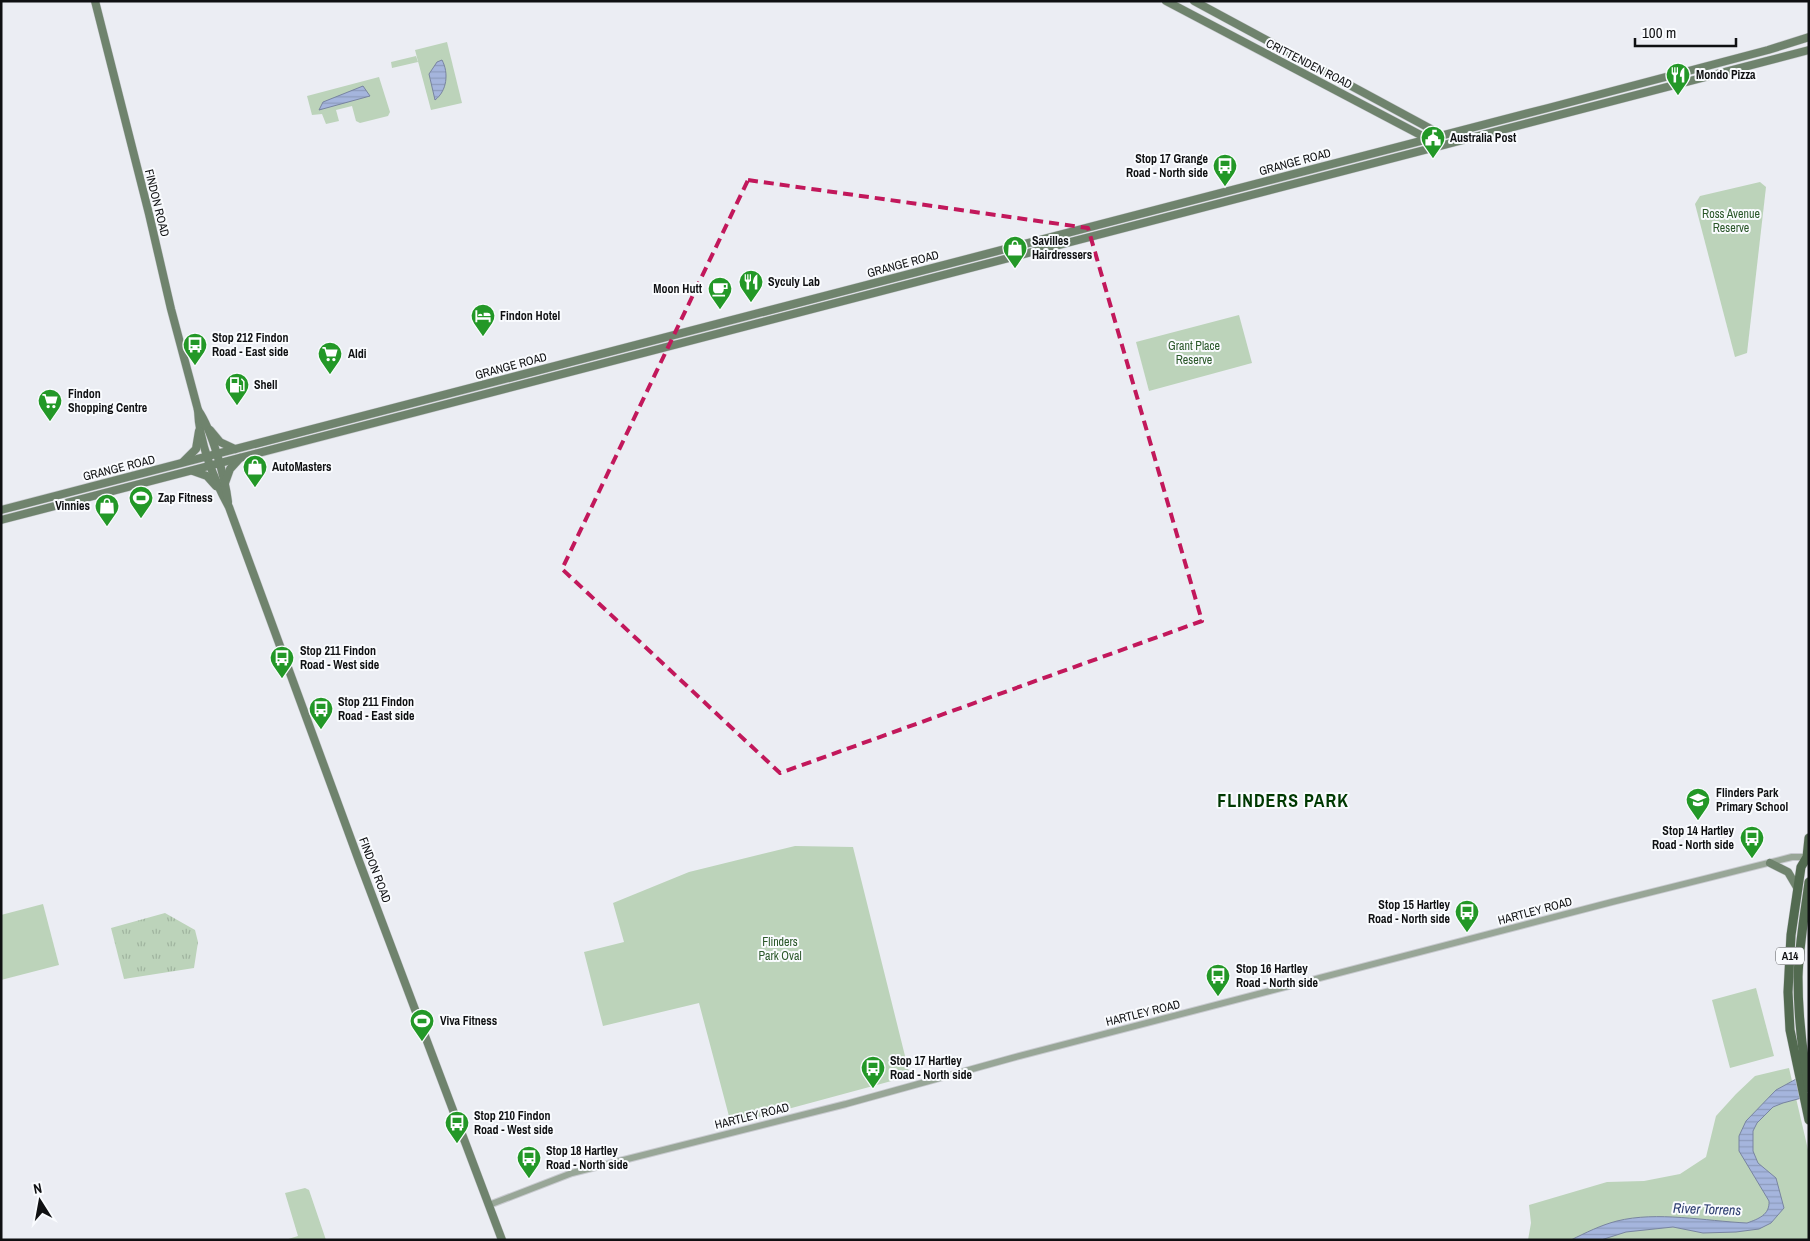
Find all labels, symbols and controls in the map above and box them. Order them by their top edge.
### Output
scale bar [1635,15,1736,47]
text: 100 m [1642,22,1676,43]
street label: CRITTENDEN ROAD [1263,35,1355,93]
restaurant icon: Mondo Pizza [1665,62,1691,96]
place label: Mondo Pizza [1696,67,1756,83]
public building icon: Australia Post [1420,125,1446,159]
place label: Australia Post [1450,130,1517,146]
street label: GRANGE ROAD [1257,145,1333,179]
place label: Stop 17 Grange Road - North side [1126,151,1209,181]
bus stop icon: Stop 17 Grange Road - North side [1212,153,1238,187]
street label: FINDON ROAD [141,168,173,238]
park label: Ross Avenue Reserve [1702,206,1760,236]
place label: Savilles Hairdressers [1032,233,1093,263]
shop icon: Savilles Hairdressers [1002,235,1028,269]
street label: GRANGE ROAD [865,247,941,281]
restaurant icon: Syculy Lab [738,269,764,303]
place label: Syculy Lab [768,274,820,290]
cafe icon: Moon Hutt [707,276,733,310]
place label: Moon Hutt [653,281,703,297]
hotel icon: Findon Hotel [470,303,496,337]
place label: Findon Hotel [500,308,560,324]
place label: Stop 212 Findon Road - East side [212,330,289,360]
bus stop icon: Stop 212 Findon Road - East side [182,332,208,366]
park label: Grant Place Reserve [1168,338,1220,368]
supermarket icon: Aldi [317,341,343,375]
place label: Aldi [348,346,367,362]
street label: GRANGE ROAD [473,349,549,383]
fuel station icon: Shell [224,372,250,406]
place label: Shell [254,377,278,393]
place label: Findon Shopping Centre [68,386,148,416]
supermarket icon: Findon Shopping Centre [37,388,63,422]
street label: GRANGE ROAD [81,451,157,485]
shop icon: AutoMasters [242,454,268,488]
place label: AutoMasters [272,459,332,475]
sports icon: Zap Fitness [128,485,154,519]
place label: Zap Fitness [158,490,213,506]
shop icon: Vinnies [94,493,120,527]
place label: Vinnies [55,498,91,514]
place label: Stop 211 Findon Road - West side [300,643,380,673]
bus stop icon: Stop 211 Findon Road - West side [269,645,295,679]
place label: Stop 211 Findon Road - East side [338,694,415,724]
bus stop icon: Stop 211 Findon Road - East side [308,696,334,730]
place label: Flinders Park Primary School [1716,785,1788,815]
school or university icon: Flinders Park Primary School [1685,787,1711,821]
district label: FLINDERS PARK [1217,788,1349,813]
place label: Stop 14 Hartley Road - North side [1652,823,1735,853]
bus stop icon: Stop 14 Hartley Road - North side [1739,825,1765,859]
street label: FINDON ROAD [355,835,395,905]
street label: HARTLEY ROAD [1496,893,1574,929]
place label: Stop 15 Hartley Road - North side [1368,897,1451,927]
bus stop icon: Stop 15 Hartley Road - North side [1454,899,1480,933]
park label: Flinders Park Oval [758,934,802,964]
road number: A14 [1776,948,1804,964]
place label: Stop 16 Hartley Road - North side [1236,961,1319,991]
bus stop icon: Stop 16 Hartley Road - North side [1205,963,1231,997]
street label: HARTLEY ROAD [1104,996,1182,1030]
sports icon: Viva Fitness [409,1008,435,1042]
place label: Viva Fitness [440,1013,498,1029]
place label: Stop 17 Hartley Road - North side [890,1053,973,1083]
bus stop icon: Stop 17 Hartley Road - North side [860,1055,886,1089]
street label: HARTLEY ROAD [713,1099,791,1133]
place label: Stop 210 Findon Road - West side [474,1108,554,1138]
bus stop icon: Stop 210 Findon Road - West side [444,1110,470,1144]
place label: Stop 18 Hartley Road - North side [546,1143,629,1173]
bus stop icon: Stop 18 Hartley Road - North side [516,1145,542,1179]
north arrow [15,1176,65,1226]
text: N [32,1179,43,1198]
water label: River Torrens [1673,1199,1742,1219]

